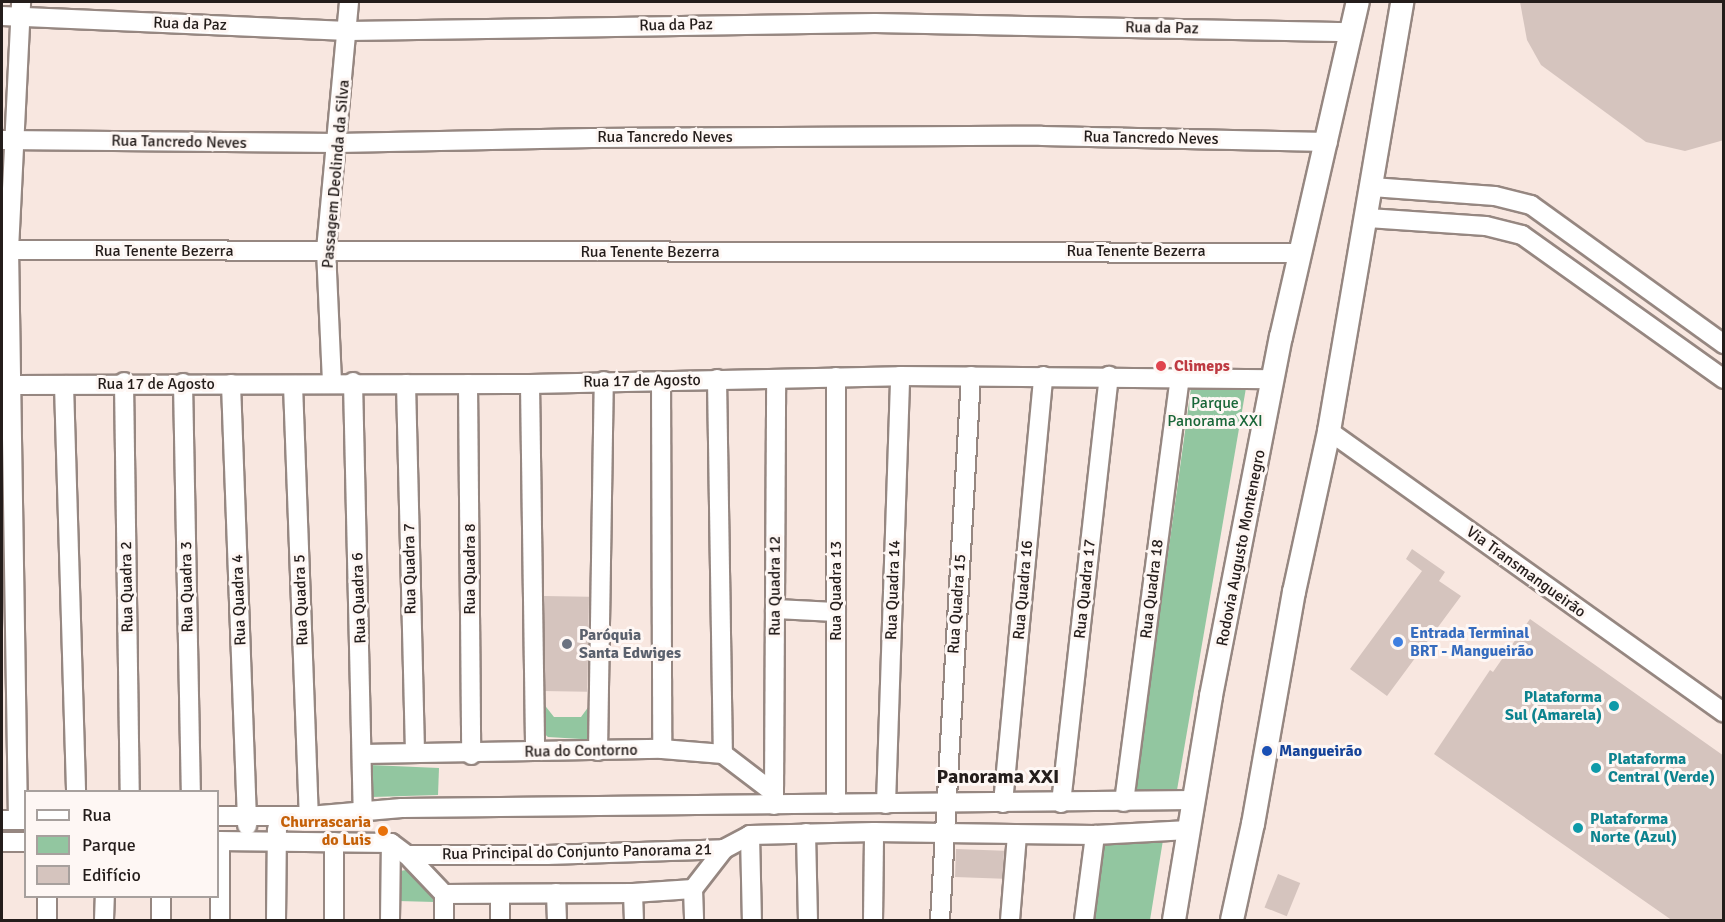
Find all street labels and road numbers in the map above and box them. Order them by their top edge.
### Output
street label: Rua da Paz [153,13,227,35]
street label: Rua da Paz [639,15,713,35]
street label: Rua da Paz [1125,18,1199,38]
street label: Passagem Deolinda da Silva [318,79,354,269]
street label: Rua Tancredo Neves [597,127,733,147]
street label: Rua Tancredo Neves [1083,127,1219,149]
street label: Rua Tancredo Neves [111,131,247,153]
street label: Rua Tenente Bezerra [94,241,234,261]
street label: Rua Tenente Bezerra [1066,241,1206,261]
street label: Rua Tenente Bezerra [580,242,720,262]
street label: Rua 17 de Agosto [583,370,701,392]
street label: Rua 17 de Agosto [97,374,215,394]
street label: Rodovia Augusto Montenegro [1213,448,1269,648]
street label: Via Transmangueirão [1462,522,1590,622]
street label: Rua Quadra 7 [400,523,420,615]
street label: Rua Quadra 8 [460,523,480,615]
street label: Rua Quadra 12 [765,536,785,636]
street label: Rua Quadra 17 [1070,538,1100,640]
street label: Rua Quadra 18 [1136,538,1168,640]
street label: Rua Quadra 16 [1009,539,1037,641]
street label: Rua Quadra 14 [882,540,904,640]
street label: Rua Quadra 2 [117,541,137,633]
street label: Rua Quadra 3 [177,541,197,633]
street label: Rua Quadra 13 [826,541,846,641]
street label: Rua Quadra 6 [348,552,370,644]
street label: Rua Quadra 15 [944,553,970,655]
street label: Rua Quadra 4 [228,554,250,646]
street label: Rua Quadra 5 [290,554,312,646]
street label: Rua do Contorno [524,740,638,762]
street label: Rua Principal do Conjunto Panorama 21 [442,840,712,864]

